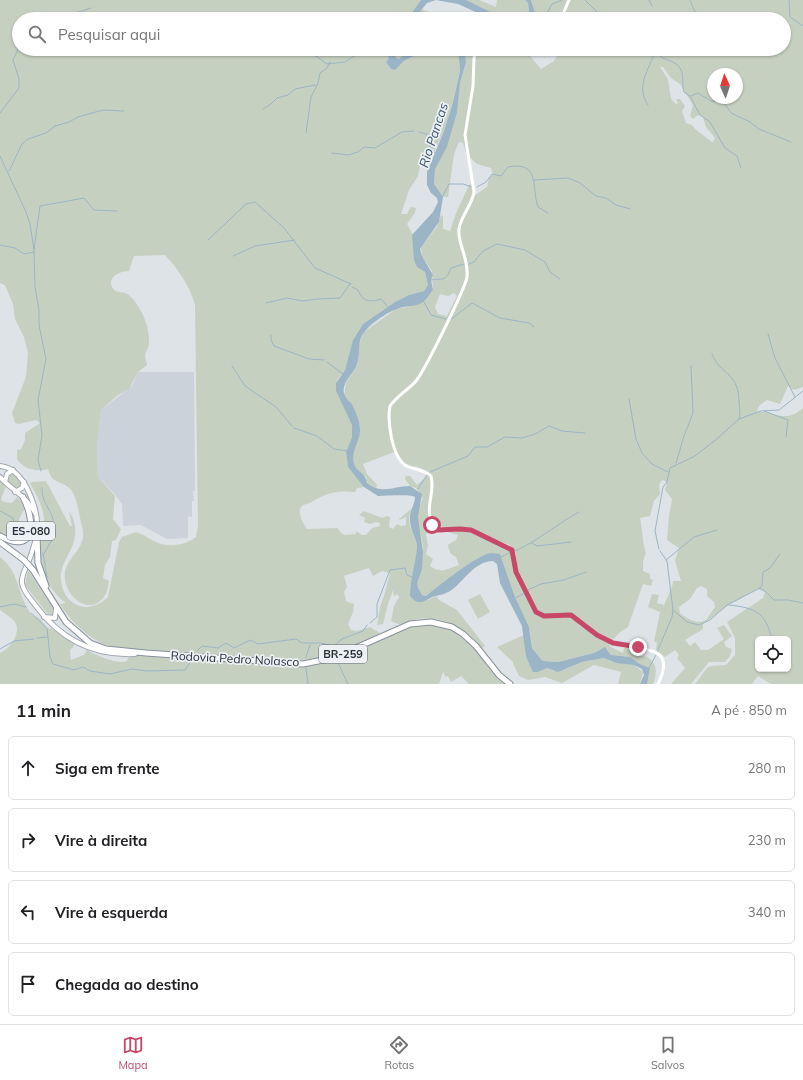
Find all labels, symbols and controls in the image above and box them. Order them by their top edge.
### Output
search box [12,12,791,56]
icon: search [26,23,48,45]
text: Pesquisar aqui [58,25,160,44]
north arrow [707,68,743,104]
water label: Rio Pancas [415,101,451,169]
route start [423,516,441,534]
road number: ES-080 [7,522,55,540]
map controls [755,636,791,672]
button: locate [755,636,791,672]
route end [629,638,647,656]
road number: BR-259 [319,645,367,663]
street label: Rodovia Pedro Nolasco [170,648,300,669]
text: 11 min [16,700,71,721]
text: A pé · 850 m [711,702,787,718]
icon: ahead [17,757,39,779]
text: Siga em frente [55,759,160,778]
text: 280 m [748,760,786,776]
icon: right [17,829,39,851]
text: Vire à direita [55,831,147,850]
text: 230 m [748,832,786,848]
icon: left [17,901,39,923]
text: Vire à esquerda [55,903,168,922]
text: 340 m [748,904,786,920]
icon: arrive [17,973,39,995]
text: Chegada ao destino [55,975,199,994]
tab: Mapa [118,1034,148,1072]
tab: Rotas [385,1034,414,1072]
tab: Salvos [651,1034,685,1072]

